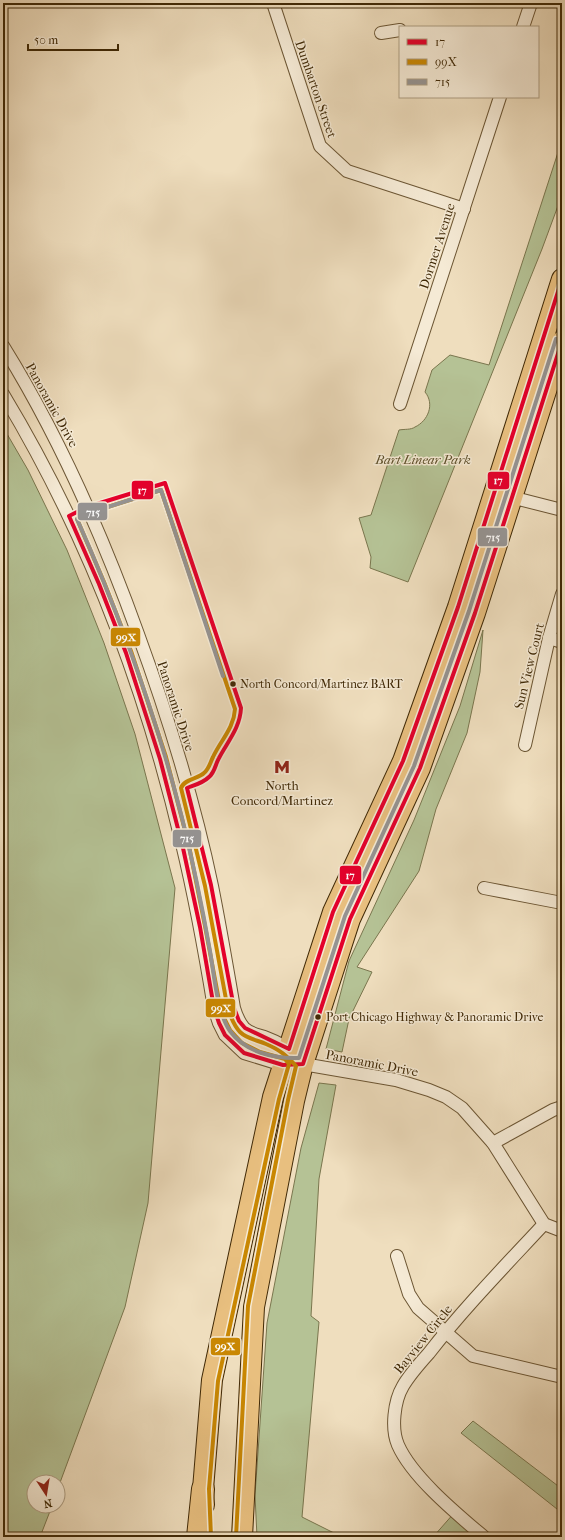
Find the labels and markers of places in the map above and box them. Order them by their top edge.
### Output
place label: North Concord/Martinez BART [240,677,403,691]
marker: North Concord/Martinez BART [228,679,238,689]
metro station icon: North Concord/Martinez [273,758,291,776]
place label: North Concord/Martinez [231,778,333,808]
place label: Port Chicago Highway & Panoramic Drive [326,1010,544,1024]
marker: Port Chicago Highway & Panoramic Drive [313,1012,323,1022]

